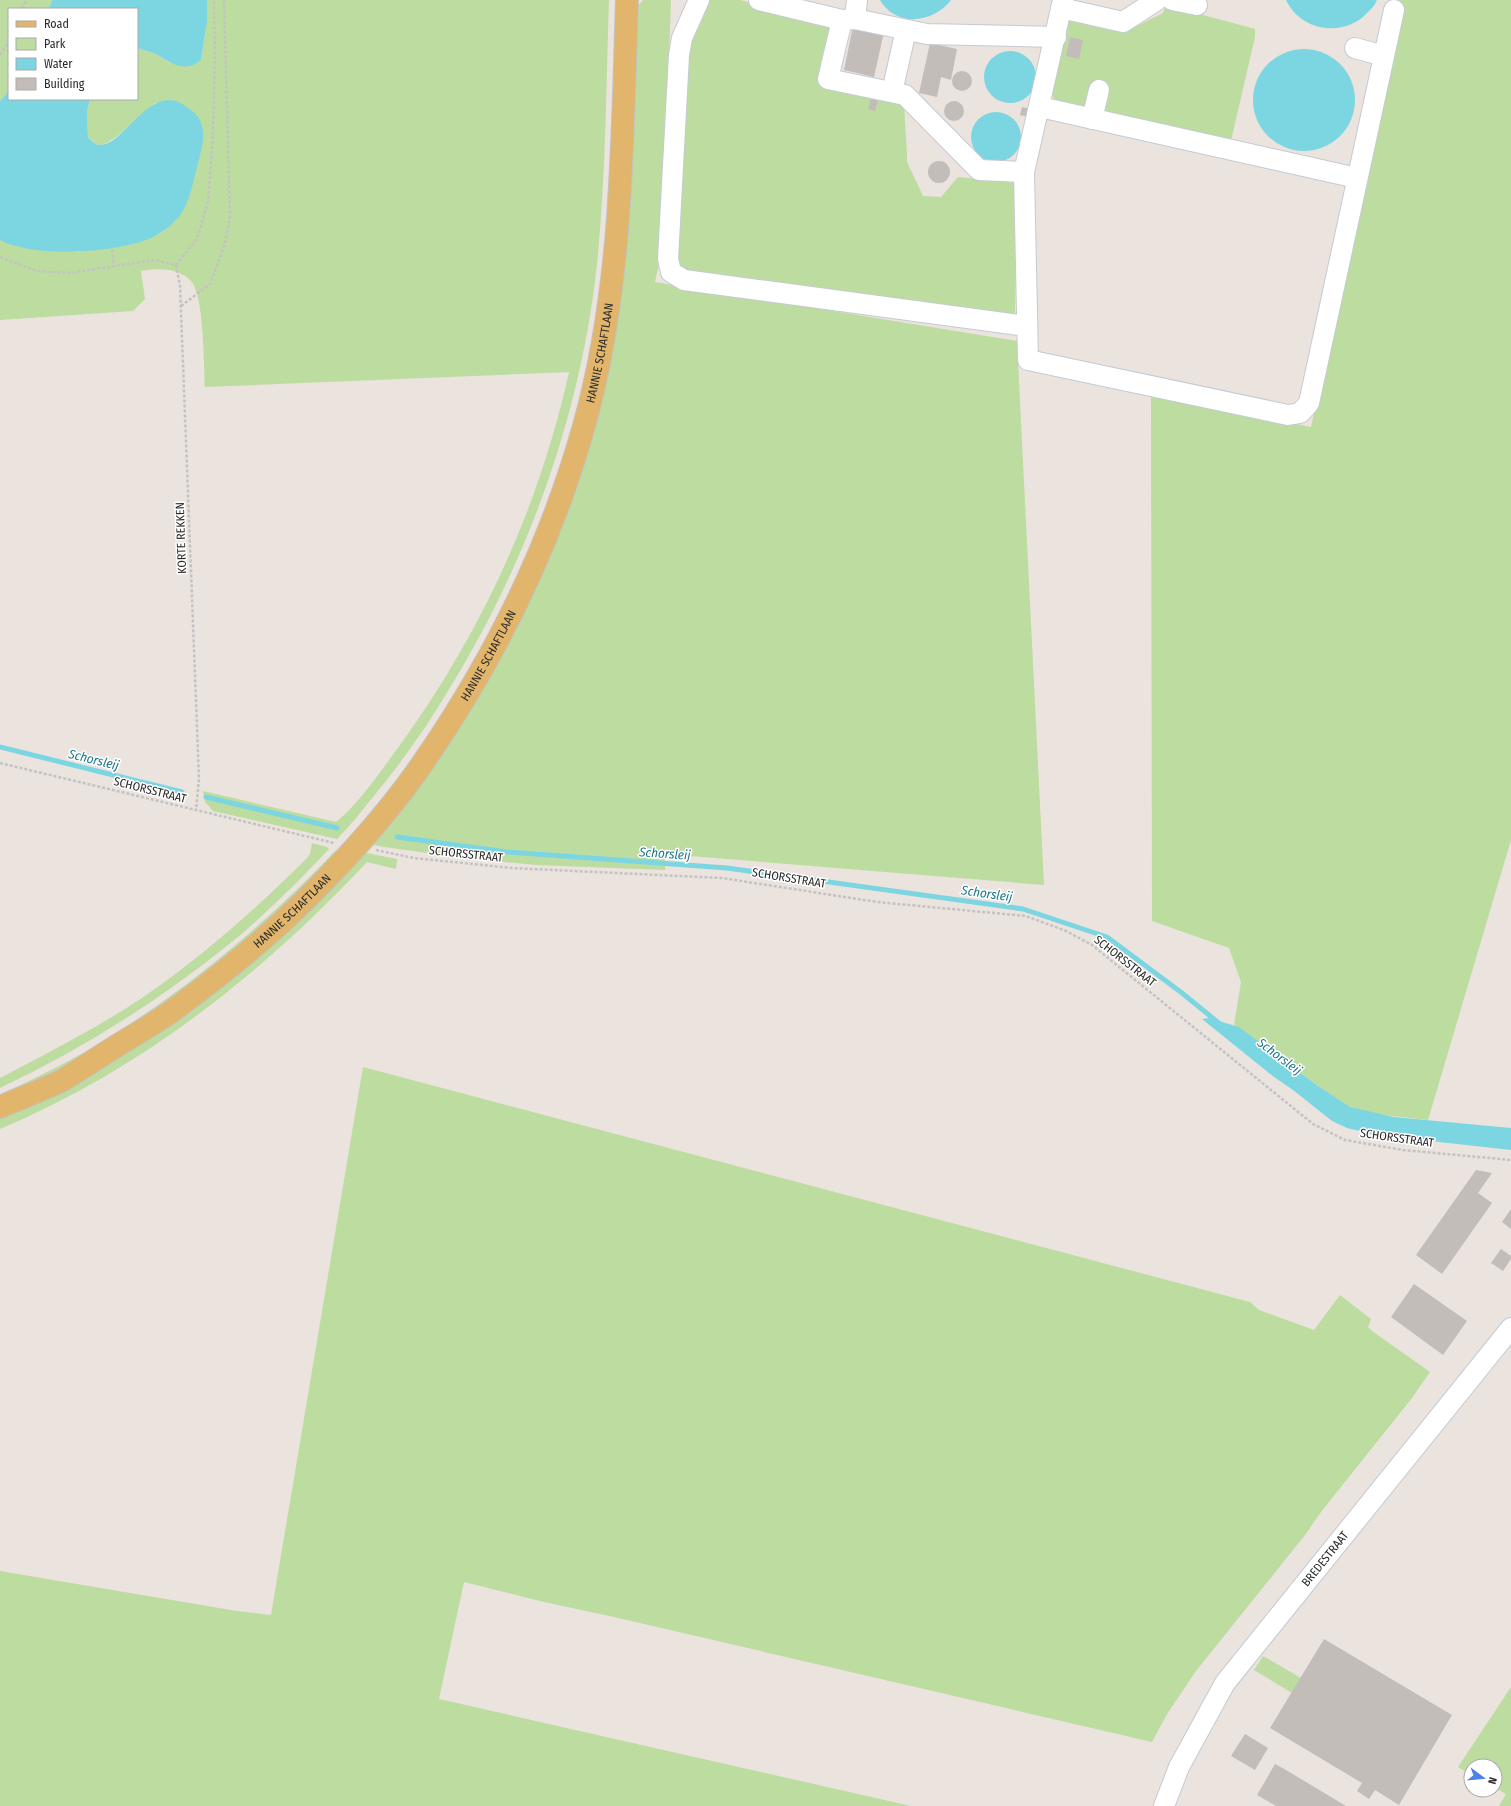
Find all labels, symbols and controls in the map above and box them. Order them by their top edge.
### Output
legend [8,8,138,100]
text: Road [44,17,69,31]
text: Park [44,37,66,51]
text: Water [44,57,73,71]
text: Building [44,77,85,91]
street label: HANNIE SCHAFTLAAN [583,302,616,404]
street label: KORTE REKKEN [173,502,189,574]
street label: HANNIE SCHAFTLAAN [458,608,519,703]
water label: Schorsleij [66,746,121,773]
street label: SCHORSSTRAAT [112,774,188,806]
street label: SCHORSSTRAAT [428,843,504,865]
water label: Schorsleij [638,844,692,863]
street label: SCHORSSTRAAT [751,865,827,891]
street label: HANNIE SCHAFTLAAN [251,871,334,951]
water label: Schorsleij [959,882,1014,905]
street label: SCHORSSTRAAT [1091,933,1159,990]
water label: Schorsleij [1254,1034,1305,1078]
street label: SCHORSSTRAAT [1359,1126,1435,1150]
street label: BREDESTRAAT [1299,1528,1352,1589]
north arrow [1463,1758,1503,1798]
text: N [1485,1776,1499,1786]

